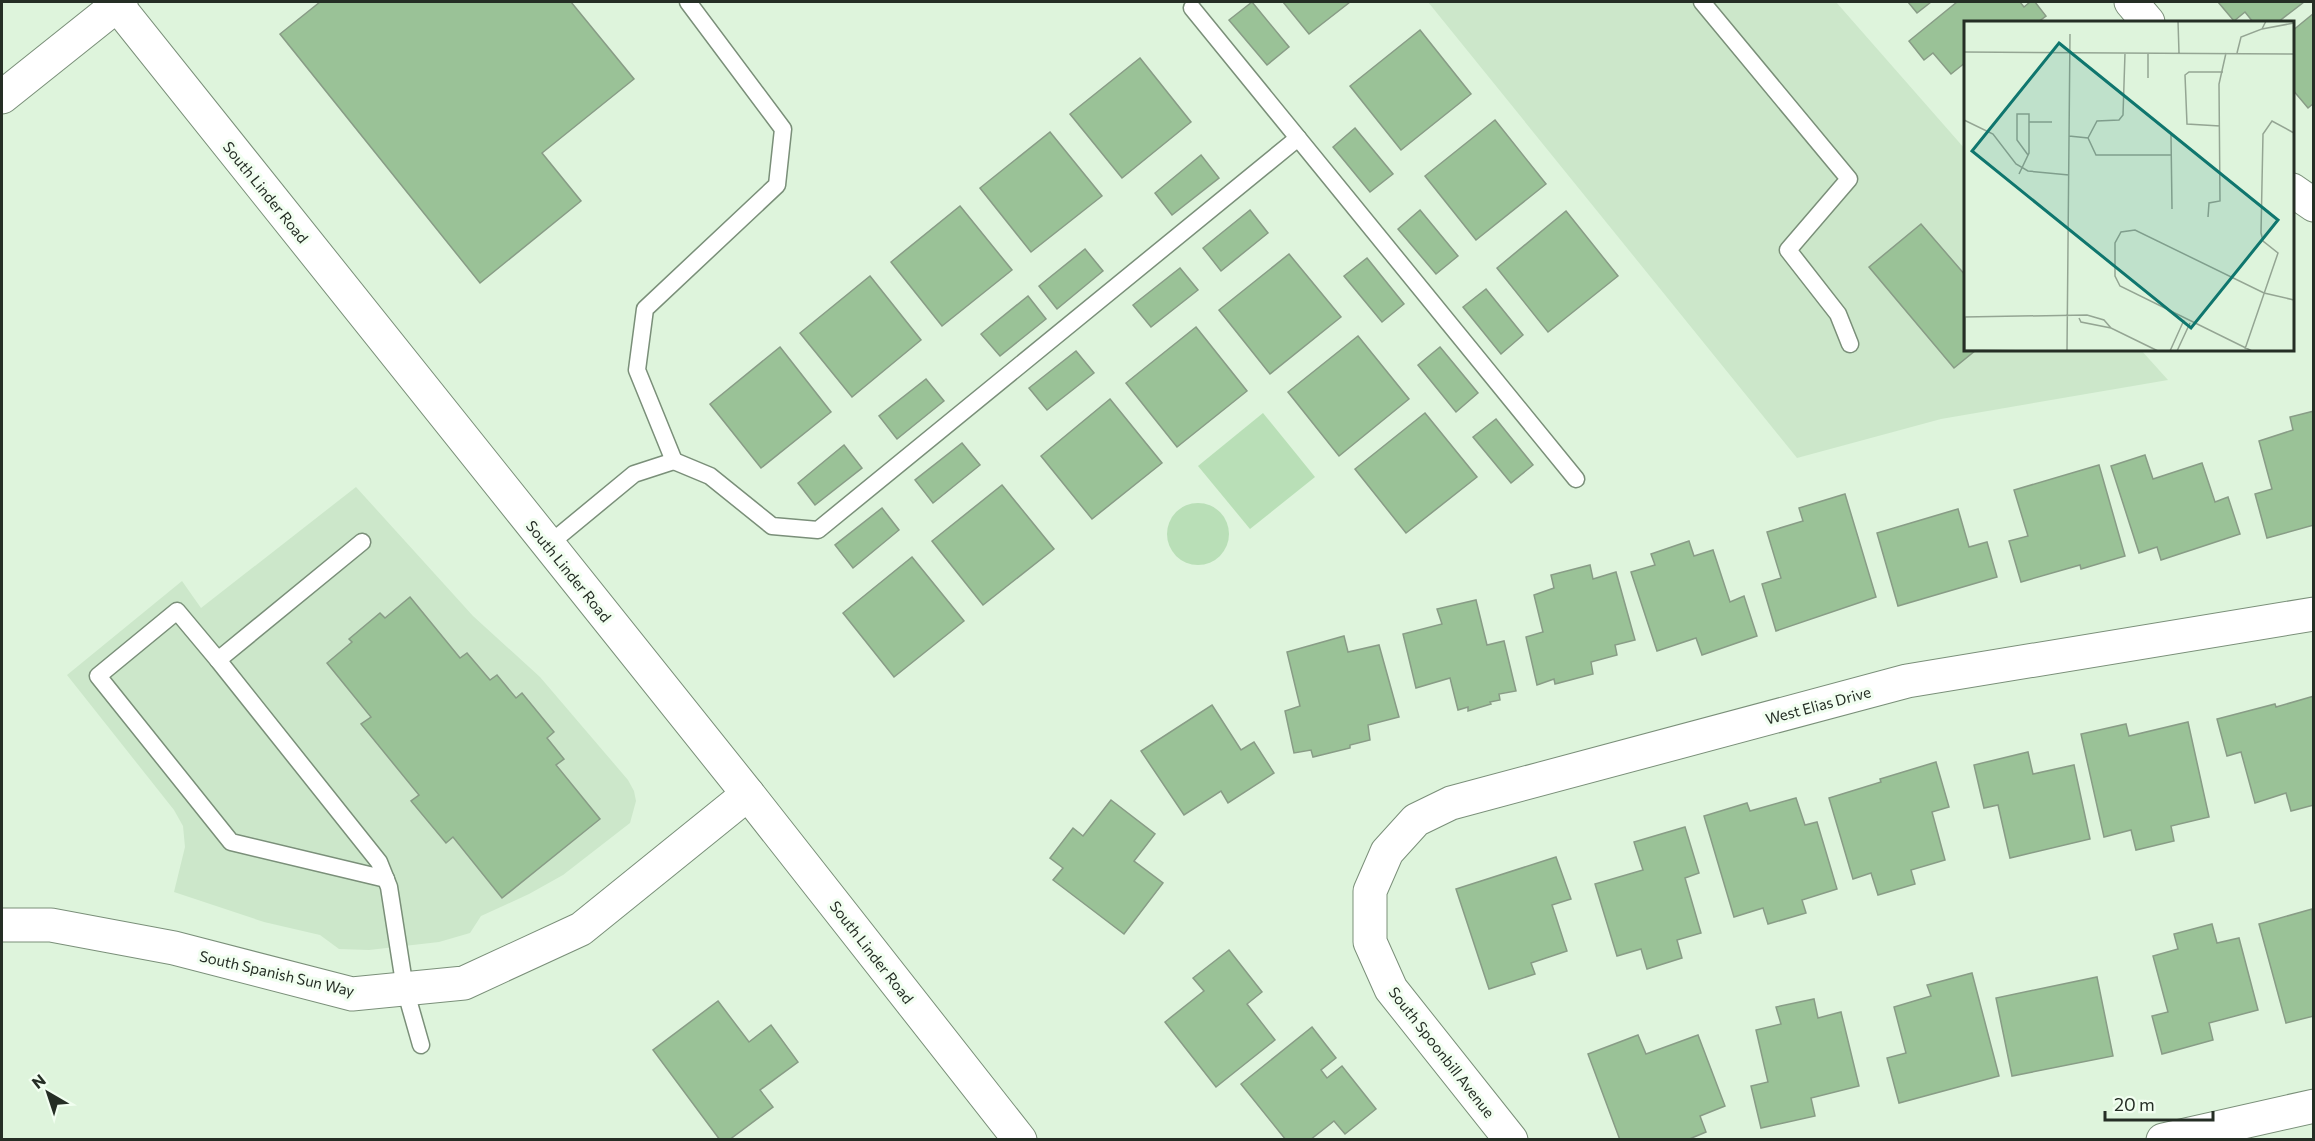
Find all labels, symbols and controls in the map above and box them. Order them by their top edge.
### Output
inset map [1964,21,2294,351]
street label: South Linder Road [220,138,312,246]
street label: South Linder Road [523,517,615,625]
street label: West Elias Drive [1763,682,1873,728]
street label: South Linder Road [826,897,918,1007]
street label: South Spanish Sun Way [198,946,357,1000]
street label: South Spoonbill Avenue [1385,983,1499,1121]
north arrow [18,1063,78,1123]
text: N [28,1070,49,1092]
scale bar [2105,1084,2213,1122]
text: 20 m [2114,1093,2155,1115]

